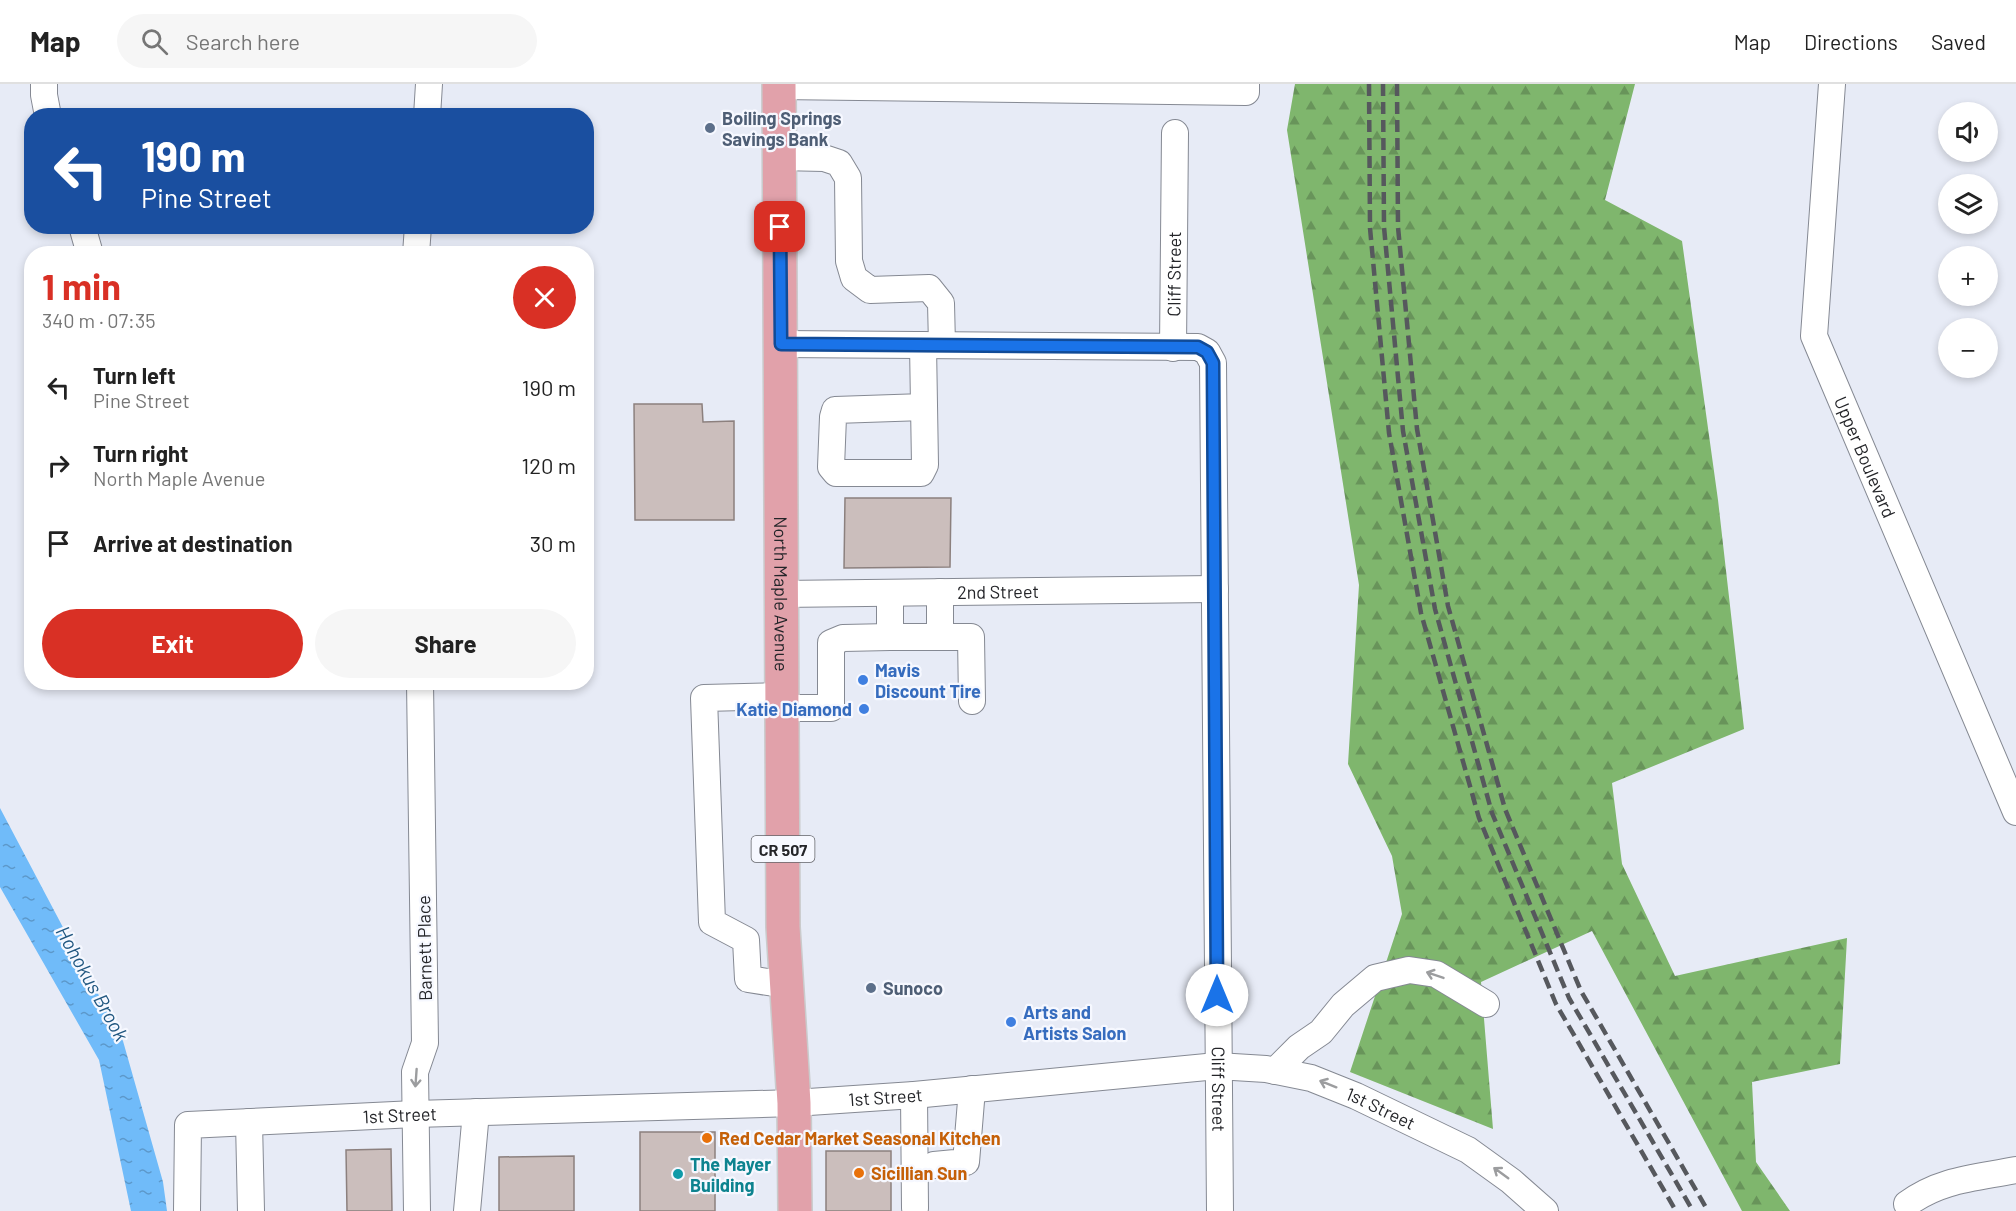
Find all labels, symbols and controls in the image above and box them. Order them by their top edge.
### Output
search box [117,14,537,68]
text: Map [30,24,81,58]
icon: search [138,25,171,58]
text: Search here [186,28,300,54]
text: Map [1734,29,1771,54]
text: Directions [1804,29,1898,54]
text: Saved [1931,29,1986,54]
map controls [1938,102,1998,378]
button: sound [1938,102,1998,162]
place label: Boiling Springs Savings Bank [722,107,841,150]
marker: Boiling Springs Savings Bank [703,121,717,135]
text: 190 m [141,130,246,180]
icon: left [42,132,120,210]
button: layers [1938,174,1998,234]
text: Pine Street [141,181,272,213]
pin [754,201,805,252]
icon: arrive [763,210,796,243]
street label: Cliff Street [1162,231,1185,317]
button: + [1938,246,1998,306]
text: 1 min [42,264,121,307]
button: close [513,266,576,329]
text: 340 m · 07:35 [42,308,155,332]
button: − [1938,318,1998,378]
text: Turn left [93,362,176,388]
icon: left [42,371,75,404]
text: 190 m [522,374,576,400]
text: Pine Street [93,388,190,412]
street label: Upper Boulevard [1830,393,1901,521]
text: Turn right [93,440,188,466]
icon: right [42,449,75,482]
text: 120 m [521,452,576,478]
text: North Maple Avenue [93,466,265,490]
street label: North Maple Avenue [770,516,793,672]
icon: arrive [42,527,75,560]
text: Arrive at destination [93,530,292,556]
text: 30 m [530,530,576,556]
street label: 2nd Street [957,580,1039,603]
button: Exit [42,609,303,678]
button: Share [315,609,576,678]
place label: Mavis Discount Tire [875,659,981,702]
marker: Mavis Discount Tire [856,673,870,687]
place label: Katie Diamond [736,698,852,720]
marker: Katie Diamond [857,702,871,716]
road number: CR 507 [752,836,814,862]
street label: Barnett Place [412,895,436,1001]
water label: Hohokus Brook [52,921,135,1045]
position arrow [1185,963,1249,1027]
one-way arrow [1426,969,1445,980]
place label: Sunoco [883,977,943,999]
marker: Sunoco [864,981,878,995]
place label: Arts and Artists Salon [1023,1001,1126,1044]
marker: Arts and Artists Salon [1004,1015,1018,1029]
street label: Cliff Street [1208,1046,1230,1132]
one-way arrow [410,1067,421,1087]
one-way arrow [1319,1078,1337,1089]
street label: 1st Street [1343,1082,1419,1134]
street label: 1st Street [848,1083,923,1110]
street label: 1st Street [362,1102,437,1128]
place label: Red Cedar Market Seasonal Kitchen [719,1127,1001,1149]
marker: Red Cedar Market Seasonal Kitchen [700,1131,714,1145]
place label: The Mayer Building [690,1153,771,1196]
place label: Sicillian Sun [871,1162,967,1184]
marker: Sicillian Sun [852,1166,866,1180]
marker: The Mayer Building [671,1167,685,1181]
one-way arrow [1493,1167,1509,1179]

